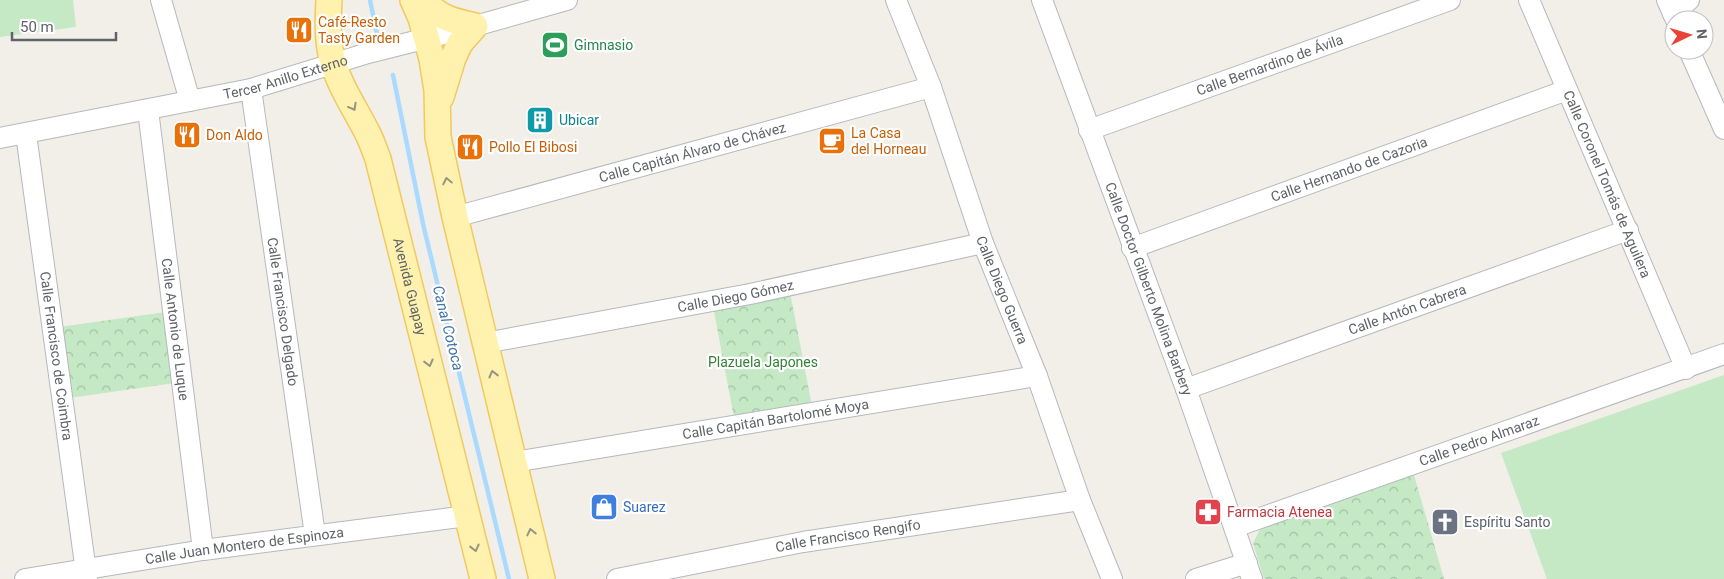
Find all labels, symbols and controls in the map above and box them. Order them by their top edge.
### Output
scale bar [12,10,116,42]
north arrow [1664,10,1714,60]
place label: Café-Resto Tasty Garden [318,14,400,46]
restaurant icon: Café-Resto Tasty Garden [284,15,314,45]
text: 50 m [20,18,54,36]
text: N [1694,28,1710,39]
sports icon: Gimnasio [540,30,570,60]
street label: Calle Bernardino de Ávila [1194,31,1345,99]
place label: Gimnasio [574,37,633,53]
street label: Tercer Anillo Externo [222,52,350,102]
street label: Calle Coronel Tomás de Aguilera [1560,88,1654,280]
one-way arrow [347,102,357,111]
building icon: Ubicar [525,105,555,135]
place label: Ubicar [559,112,599,128]
street label: Calle Capitán Álvaro de Chávez [597,119,788,185]
restaurant icon: Don Aldo [172,120,202,150]
place label: La Casa del Horneau [851,125,926,157]
cafe icon: La Casa del Horneau [817,126,847,156]
place label: Don Aldo [206,127,263,143]
restaurant icon: Pollo El Bibosi [455,132,485,162]
street label: Calle Hernando de Cazoria [1269,133,1430,205]
place label: Pollo El Bibosi [489,139,577,155]
one-way arrow [442,177,453,186]
street label: Calle Doctor Gilberto Molina Barbery [1102,180,1196,398]
street label: Calle Diego Guerra [973,234,1031,347]
street label: Calle Francisco Delgado [264,236,302,387]
street label: Avenida Guapay [390,236,430,337]
street label: Calle Antonio de Luque [159,257,192,401]
street label: Calle Francisco de Coimbra [37,270,76,441]
street label: Calle Diego Gómez [676,277,795,315]
street label: Calle Antón Cabrera [1346,281,1468,338]
water label: Canal Cotoca [429,284,467,372]
park label: Plazuela Japones [708,354,818,370]
one-way arrow [423,358,434,367]
one-way arrow [488,369,499,378]
street label: Calle Capitán Bartolomé Moya [681,396,870,442]
street label: Calle Pedro Almaraz [1417,412,1541,469]
shop icon: Suarez [589,492,619,522]
pharmacy icon: Farmacia Atenea [1193,497,1223,527]
place label: Suarez [623,499,666,515]
place label: Farmacia Atenea [1227,504,1332,520]
church icon: Espíritu Santo [1430,507,1460,537]
place label: Espíritu Santo [1464,514,1551,530]
street label: Calle Francisco Rengifo [774,516,922,555]
street label: Calle Juan Montero de Espinoza [144,524,345,567]
one-way arrow [526,527,537,536]
one-way arrow [469,543,480,552]

